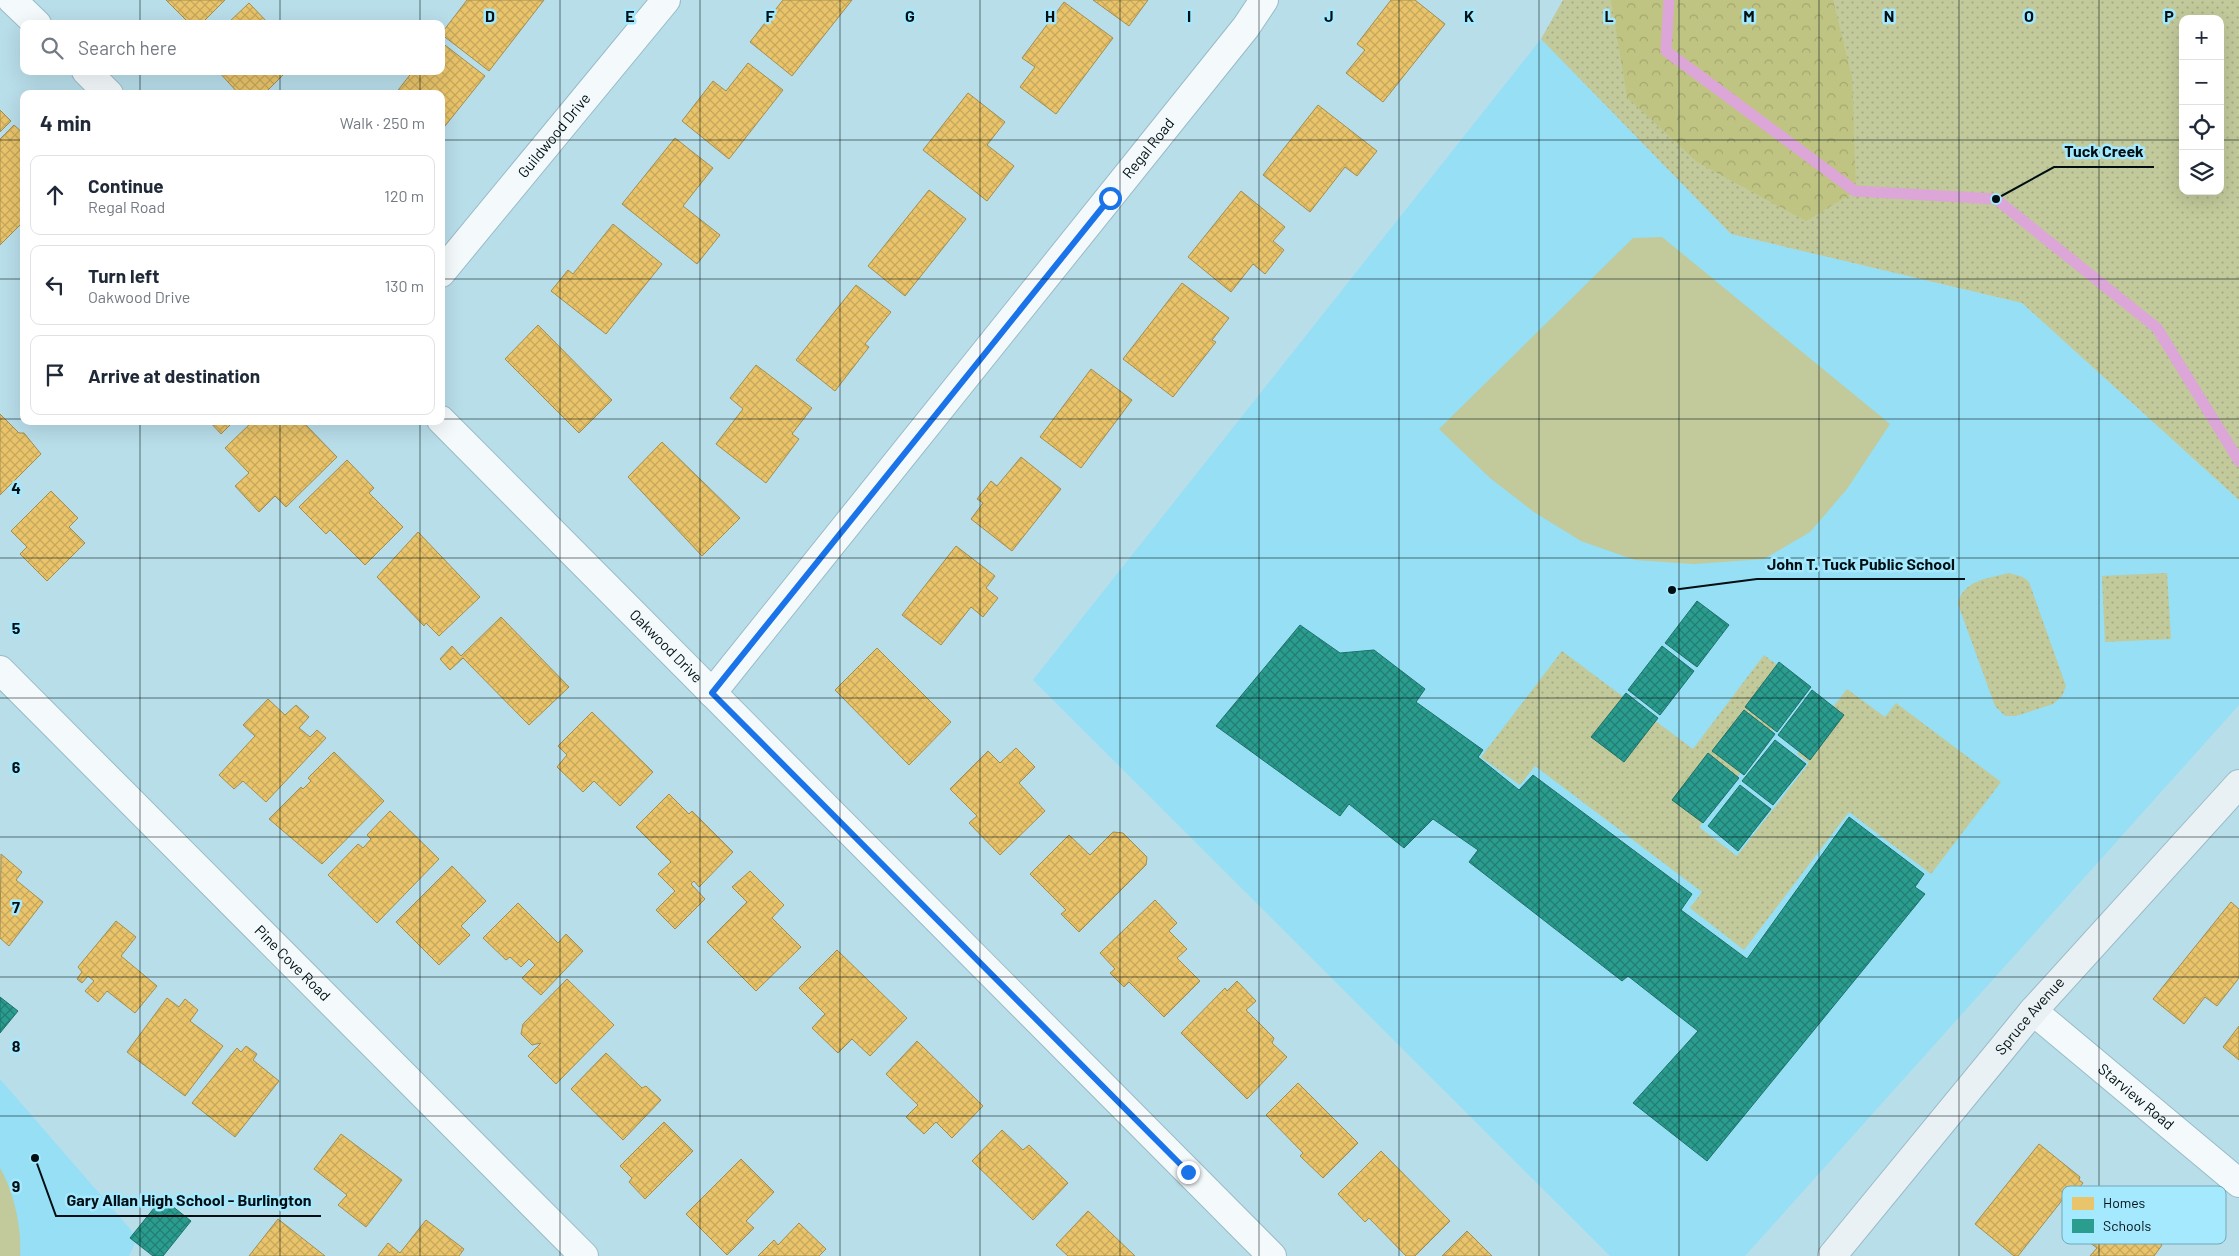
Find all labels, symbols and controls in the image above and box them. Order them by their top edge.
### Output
text: D [485,6,495,25]
text: E [625,6,635,25]
text: F [766,6,775,25]
text: G [905,6,915,25]
text: H [1045,6,1055,25]
text: I [1187,6,1191,25]
text: J [1324,6,1334,25]
text: K [1464,6,1474,25]
text: L [1604,6,1614,25]
text: M [1743,6,1755,25]
text: N [1884,6,1894,25]
text: O [2024,6,2034,25]
text: P [2164,6,2174,25]
map controls [2179,15,2224,195]
button: + [2179,15,2224,60]
search box [20,20,445,75]
icon: search [38,34,66,62]
text: Search here [78,36,177,59]
button: − [2179,60,2224,105]
street label: Guildwood Drive [513,89,594,181]
button: locate [2179,105,2224,150]
text: 4 min [40,110,91,135]
text: Walk · 250 m [340,113,425,132]
street label: Regal Road [1118,114,1178,182]
callout: Tuck Creek [2054,136,2154,167]
text: Tuck Creek [2064,141,2144,160]
button: layers [2179,150,2224,195]
text: Continue [88,174,164,197]
icon: ahead [41,181,69,209]
text: 120 m [384,186,424,205]
route start [1099,187,1122,210]
text: Regal Road [88,197,165,216]
text: Turn left [88,264,159,287]
icon: left [41,271,69,299]
text: 130 m [385,276,424,295]
text: Oakwood Drive [88,287,190,306]
icon: arrive [41,361,69,389]
text: Arrive at destination [88,364,260,387]
text: 4 [11,478,21,497]
callout: John T. Tuck Public School [1757,548,1965,579]
text: John T. Tuck Public School [1767,554,1955,573]
street label: Oakwood Drive [626,605,707,686]
text: 5 [12,618,21,637]
text: 6 [12,757,21,776]
text: 7 [12,897,20,916]
street label: Pine Cove Road [251,921,335,1004]
street label: Spruce Avenue [1991,973,2068,1058]
text: 8 [12,1036,21,1055]
street label: Starview Road [2095,1059,2178,1133]
route end [1177,1161,1200,1184]
text: 9 [12,1176,20,1195]
callout: Gary Allan High School - Burlington [56,1185,321,1216]
legend [2062,1186,2226,1244]
text: Gary Allan High School - Burlington [66,1190,312,1209]
text: Homes [2103,1194,2146,1211]
text: Schools [2103,1217,2151,1234]

